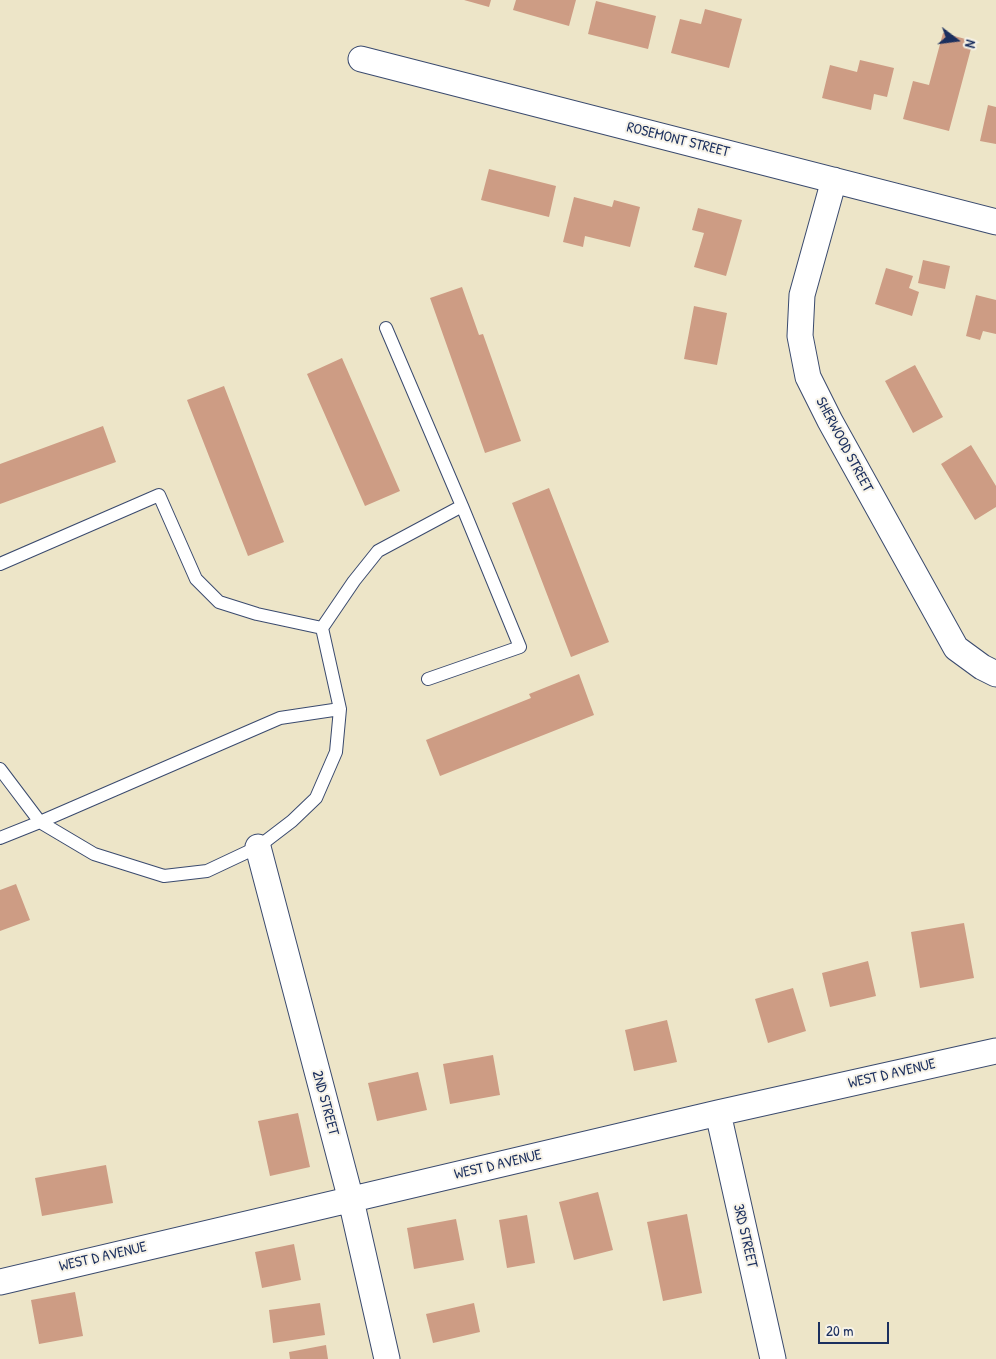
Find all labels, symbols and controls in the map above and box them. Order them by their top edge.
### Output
north arrow [931,15,981,65]
text: N [961,38,981,50]
street label: ROSEMONT STREET [625,119,731,161]
street label: SHERWOOD STREET [811,394,877,496]
street label: WEST D AVENUE [847,1055,937,1093]
street label: 2ND STREET [308,1069,342,1137]
street label: WEST D AVENUE [453,1146,543,1184]
street label: 3RD STREET [729,1202,761,1270]
street label: WEST D AVENUE [58,1238,148,1276]
scale bar [821,1312,892,1344]
text: 20 m [826,1320,853,1341]

